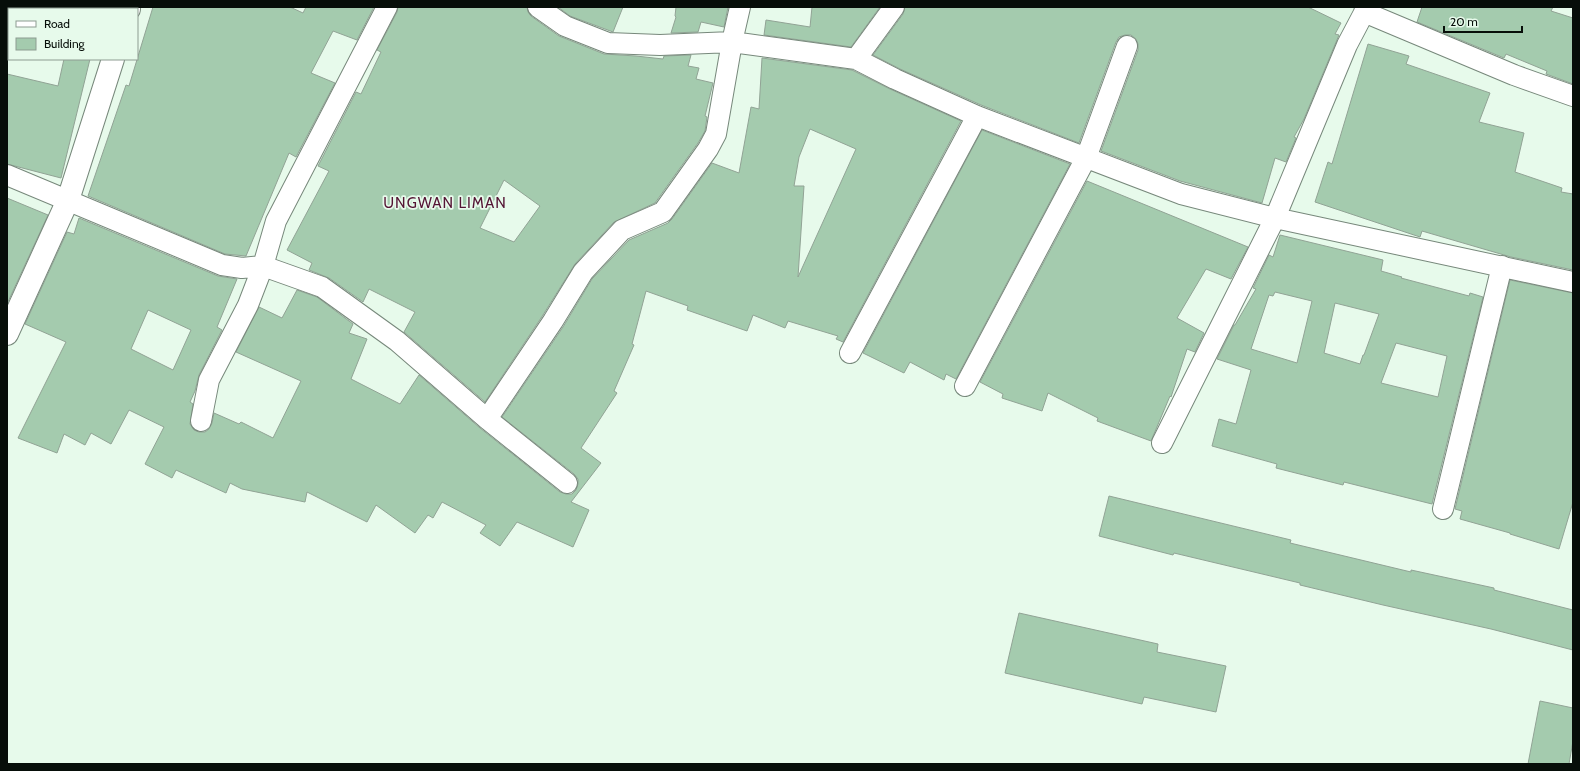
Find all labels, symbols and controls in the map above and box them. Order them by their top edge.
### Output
legend [8,8,138,60]
scale bar [1444,8,1522,34]
text: 20 m [1450,14,1478,29]
text: Road [44,16,70,31]
text: Building [44,36,86,51]
district label: UNGWAN LIMAN [383,194,507,212]

